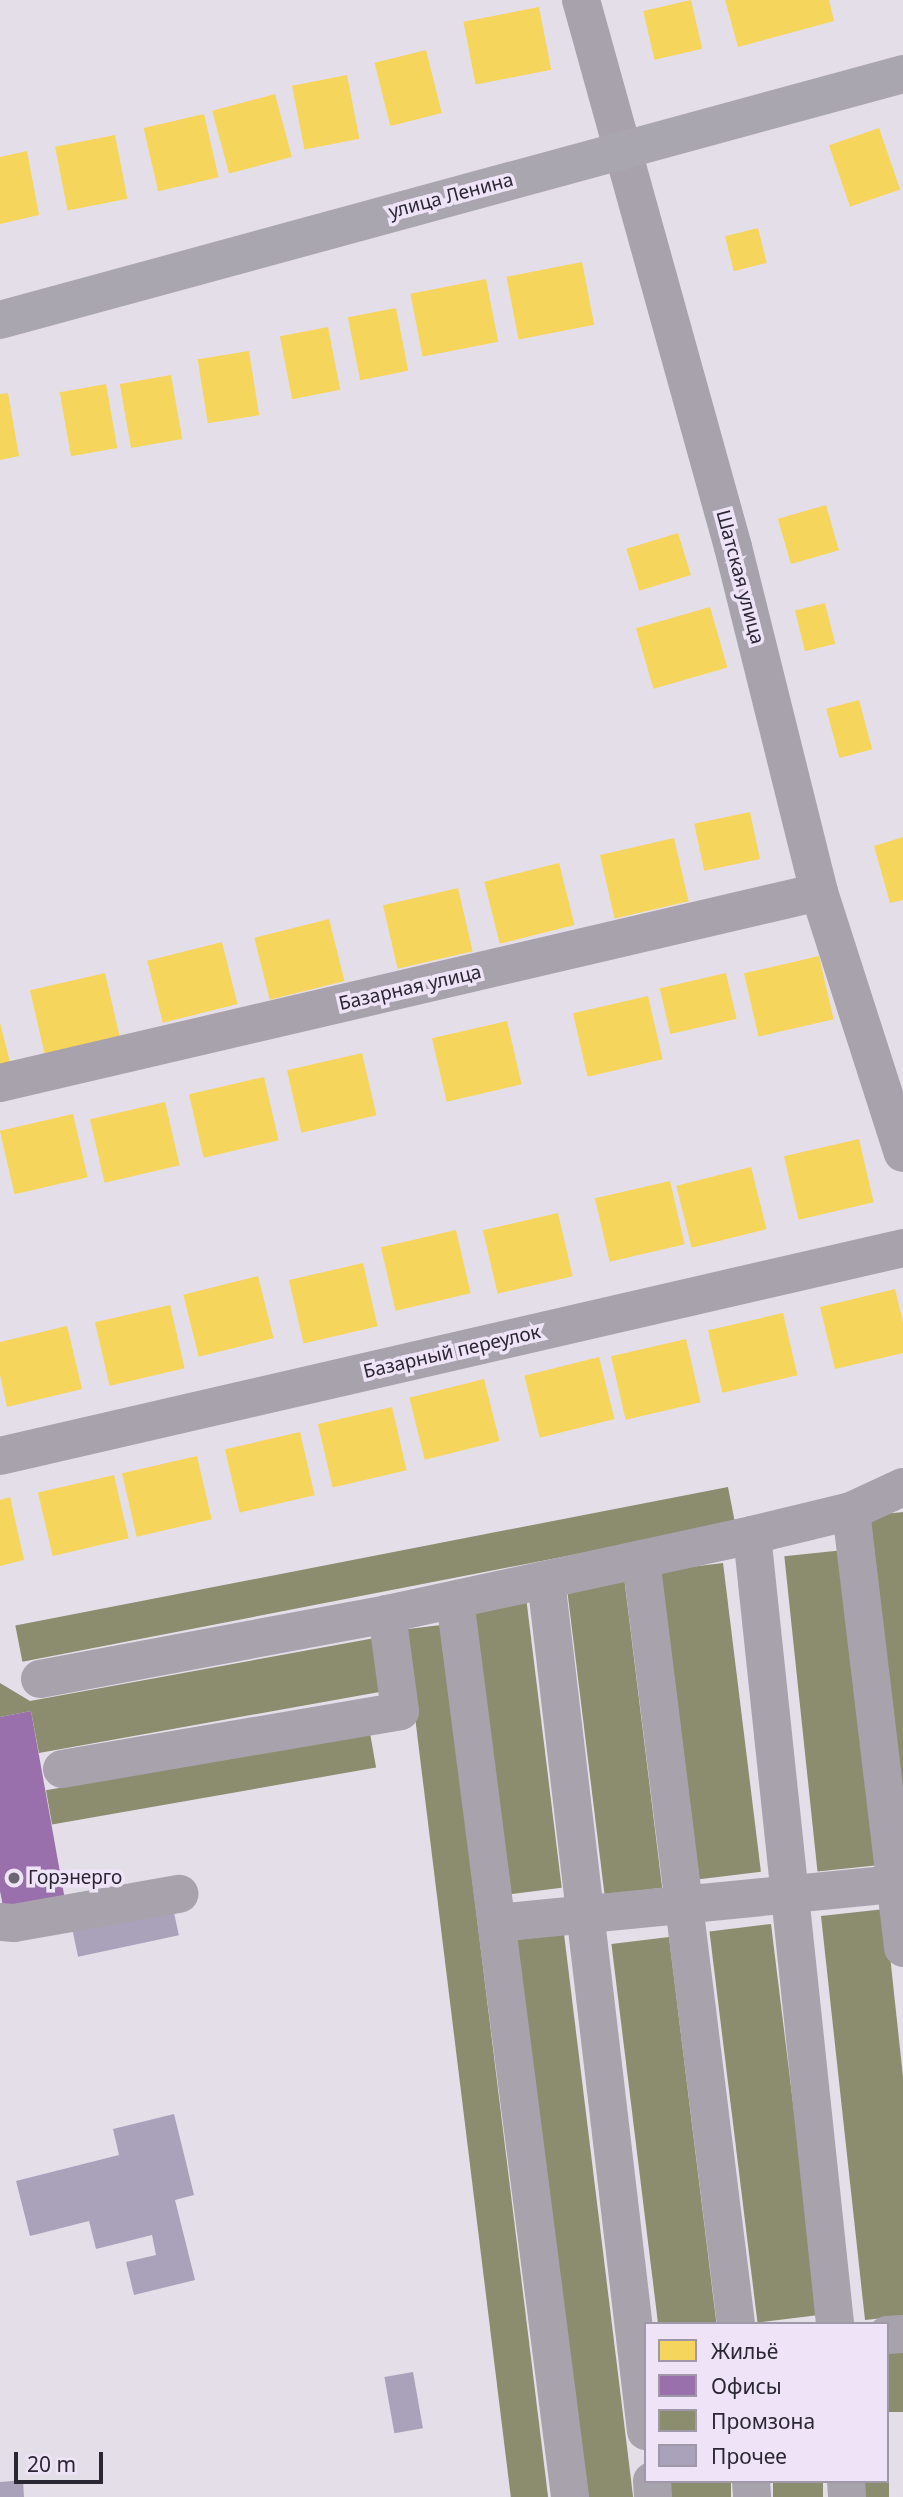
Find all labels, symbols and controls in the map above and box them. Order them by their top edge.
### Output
street label: улица Ленина [386,168,516,224]
street label: Шатская улица [711,507,769,647]
street label: Базарная улица [336,961,484,1015]
street label: Базарный переулок [361,1321,543,1383]
place label: Горэнерго [28,1867,122,1889]
marker: Горэнерго [6,1870,22,1886]
legend [644,2322,889,2483]
text: Жильё [711,2337,778,2365]
text: Офисы [711,2372,782,2400]
text: Промзона [711,2407,815,2435]
scale bar [18,2438,107,2482]
text: Прочее [711,2442,787,2470]
text: 20 m [27,2450,76,2478]

